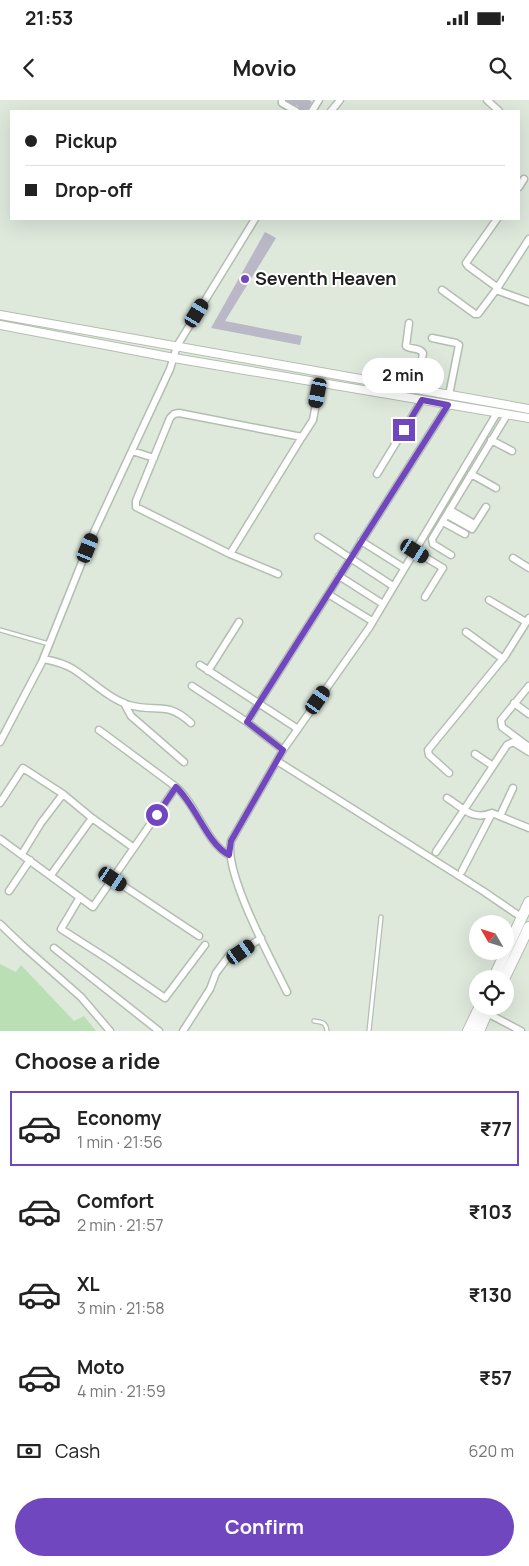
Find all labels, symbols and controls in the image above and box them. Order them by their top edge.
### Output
text: 21:53 [25,5,73,31]
text: Movio [233,53,296,83]
icon: back [15,54,43,82]
icon: search [486,54,514,82]
text: Pickup [55,128,117,154]
text: Drop-off [55,177,132,203]
place label: Seventh Heaven [255,266,396,290]
marker: Seventh Heaven [239,273,251,285]
car [182,296,211,330]
callout: 2 min [363,358,445,392]
text: 2 min [382,364,424,386]
car [307,377,328,409]
route end [393,419,415,441]
car [75,531,100,565]
car [398,537,431,565]
car [303,683,332,717]
route start [146,804,168,826]
car [96,864,129,894]
north arrow [469,915,514,960]
map controls [469,915,514,1015]
car [224,937,257,967]
button: locate [469,970,514,1015]
text: Choose a ride [15,1046,160,1076]
text: Economy [77,1105,161,1131]
icon: car [17,1106,62,1151]
text: ₹77 [480,1116,512,1142]
text: 1 min · 21:56 [77,1131,163,1153]
text: Comfort [77,1188,154,1214]
icon: car [17,1189,62,1234]
text: ₹103 [468,1199,512,1225]
text: 2 min · 21:57 [77,1214,164,1236]
text: XL [77,1271,100,1297]
icon: car [17,1272,62,1317]
text: ₹130 [468,1282,512,1308]
text: 3 min · 21:58 [77,1297,165,1319]
text: Moto [77,1354,124,1380]
icon: car [17,1355,62,1400]
text: ₹57 [479,1365,512,1391]
text: 4 min · 21:59 [77,1380,166,1402]
icon: cash [15,1437,43,1465]
text: Cash [55,1438,100,1464]
text: 620 m [468,1440,514,1462]
button: Confirm [15,1498,514,1556]

